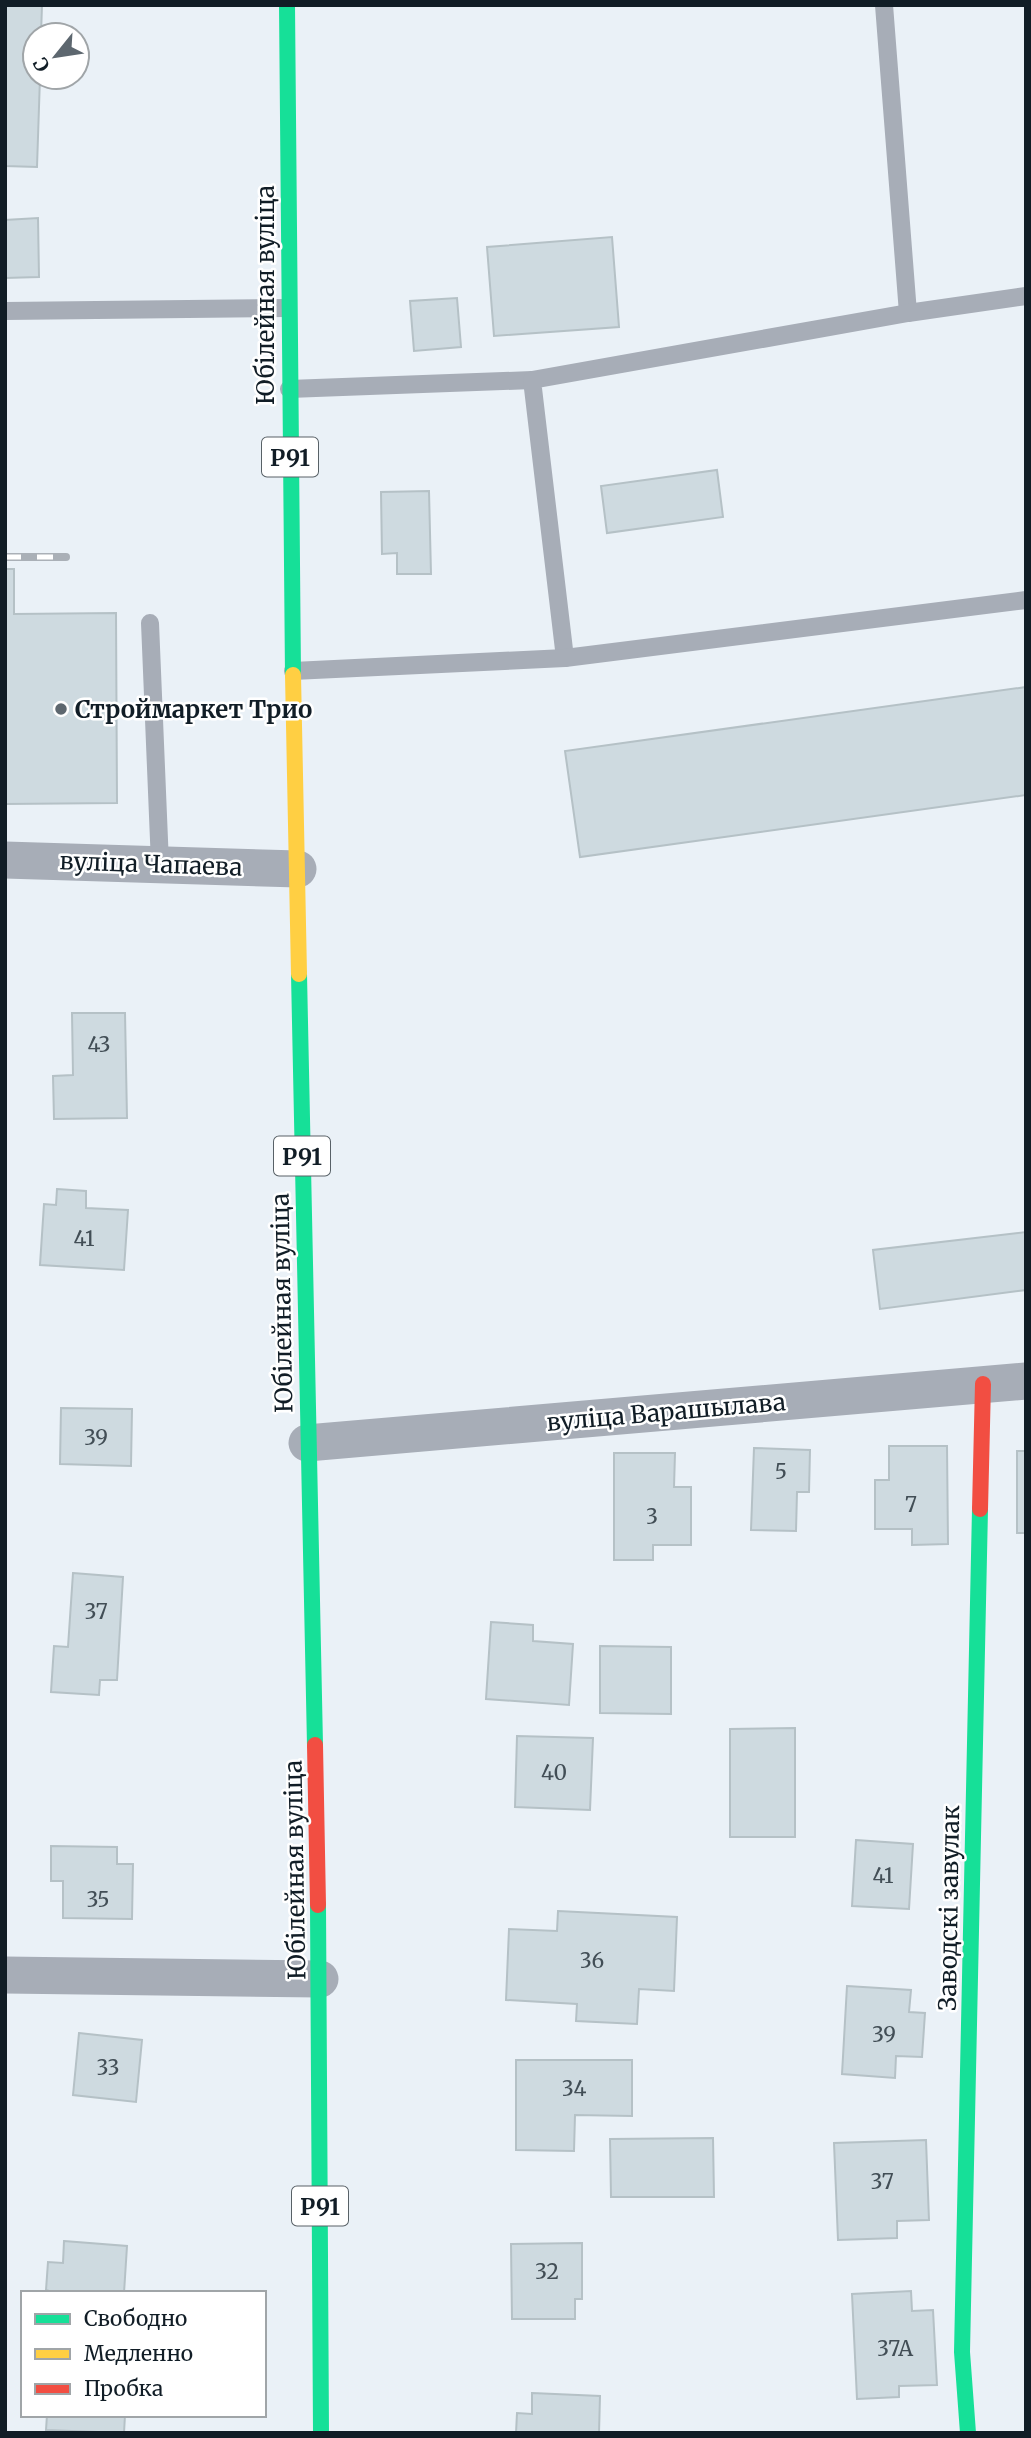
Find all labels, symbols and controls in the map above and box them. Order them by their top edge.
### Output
north arrow [21,21,91,91]
text: С [28,53,55,76]
street label: Юбілейная вуліца [250,185,281,405]
road number: Р91 [262,438,318,477]
place label: Строймаркет Трио [75,694,312,725]
marker: Строймаркет Трио [53,701,69,717]
street label: вуліца Чапаева [59,845,243,883]
house number: 43 [87,1031,111,1058]
road number: Р91 [274,1136,330,1176]
street label: Юбілейная вуліца [265,1193,299,1413]
house number: 41 [74,1225,94,1252]
street label: вуліца Варашылава [545,1386,787,1438]
house number: 39 [84,1424,108,1451]
house number: 5 [775,1458,787,1485]
house number: 7 [905,1491,917,1518]
house number: 3 [646,1503,658,1530]
house number: 37 [84,1598,108,1625]
house number: 40 [541,1759,567,1786]
street label: Юбілейная вуліца [278,1760,312,1980]
street label: Заводскі завулак [932,1805,966,2011]
house number: 41 [873,1862,893,1889]
house number: 35 [86,1886,110,1913]
house number: 36 [580,1947,604,1974]
house number: 39 [872,2021,896,2048]
house number: 33 [96,2054,120,2081]
house number: 34 [562,2075,586,2102]
house number: 37 [870,2168,894,2195]
road number: Р91 [292,2186,348,2226]
house number: 32 [535,2258,559,2285]
legend [21,2291,266,2417]
text: Свободно [84,2305,187,2332]
house number: 37А [877,2335,913,2362]
text: Медленно [84,2340,193,2367]
text: Пробка [84,2375,163,2402]

